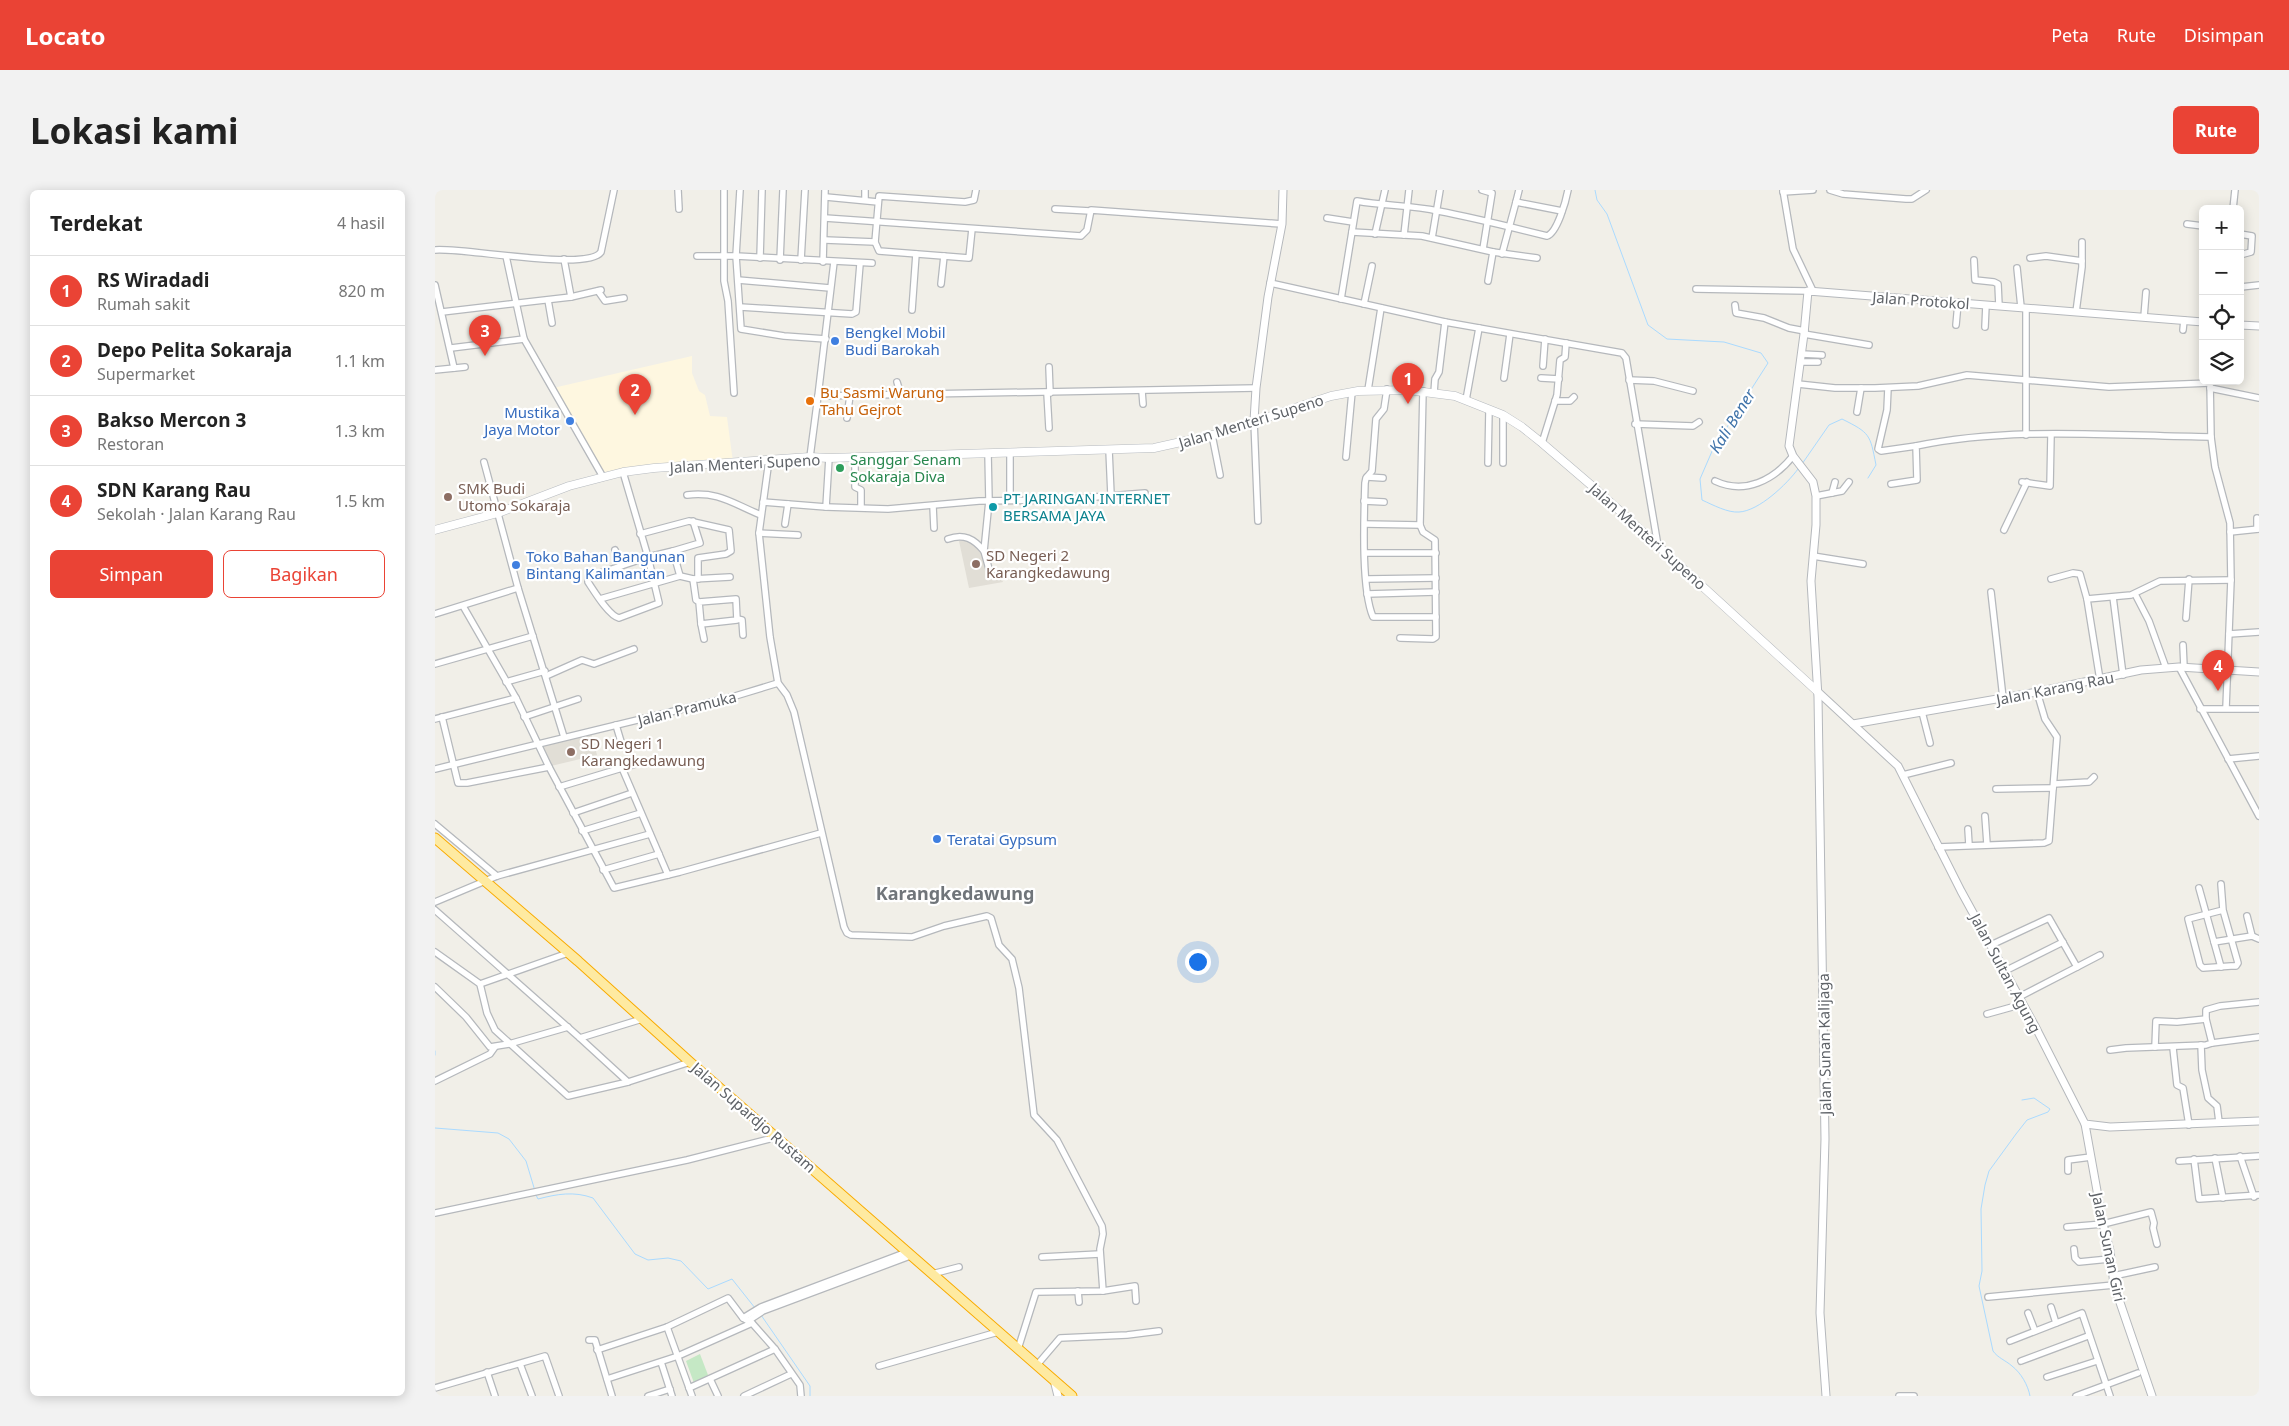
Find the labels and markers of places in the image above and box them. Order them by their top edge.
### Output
pin: 3 [469,315,501,356]
place label: Bengkel Mobil Budi Barokah [845,322,946,359]
marker: Bengkel Mobil Budi Barokah [829,335,841,347]
pin: 1 [1392,363,1424,404]
pin: 2 [619,374,651,415]
place label: Bu Sasmi Warung Tahu Gejrot [820,382,945,419]
marker: Bu Sasmi Warung Tahu Gejrot [804,395,816,407]
place label: Mustika Jaya Motor [482,402,560,439]
marker: Mustika Jaya Motor [564,415,576,427]
place label: Sanggar Senam Sokaraja Diva [850,449,961,486]
marker: Sanggar Senam Sokaraja Diva [834,462,846,474]
place label: SMK Budi Utomo Sokaraja [458,478,571,515]
place label: PT JARINGAN INTERNET BERSAMA JAYA [1003,488,1171,525]
marker: SMK Budi Utomo Sokaraja [442,491,454,503]
marker: PT JARINGAN INTERNET BERSAMA JAYA [987,501,999,513]
place label: SD Negeri 2 Karangkedawung [986,545,1110,582]
place label: Toko Bahan Bangunan Bintang Kalimantan [526,546,685,583]
marker: SD Negeri 2 Karangkedawung [970,558,982,570]
marker: Toko Bahan Bangunan Bintang Kalimantan [510,559,522,571]
pin: 4 [2202,650,2234,691]
place label: SD Negeri 1 Karangkedawung [581,733,705,770]
marker: SD Negeri 1 Karangkedawung [565,746,577,758]
place label: Teratai Gypsum [947,829,1057,849]
marker: Teratai Gypsum [931,833,943,845]

